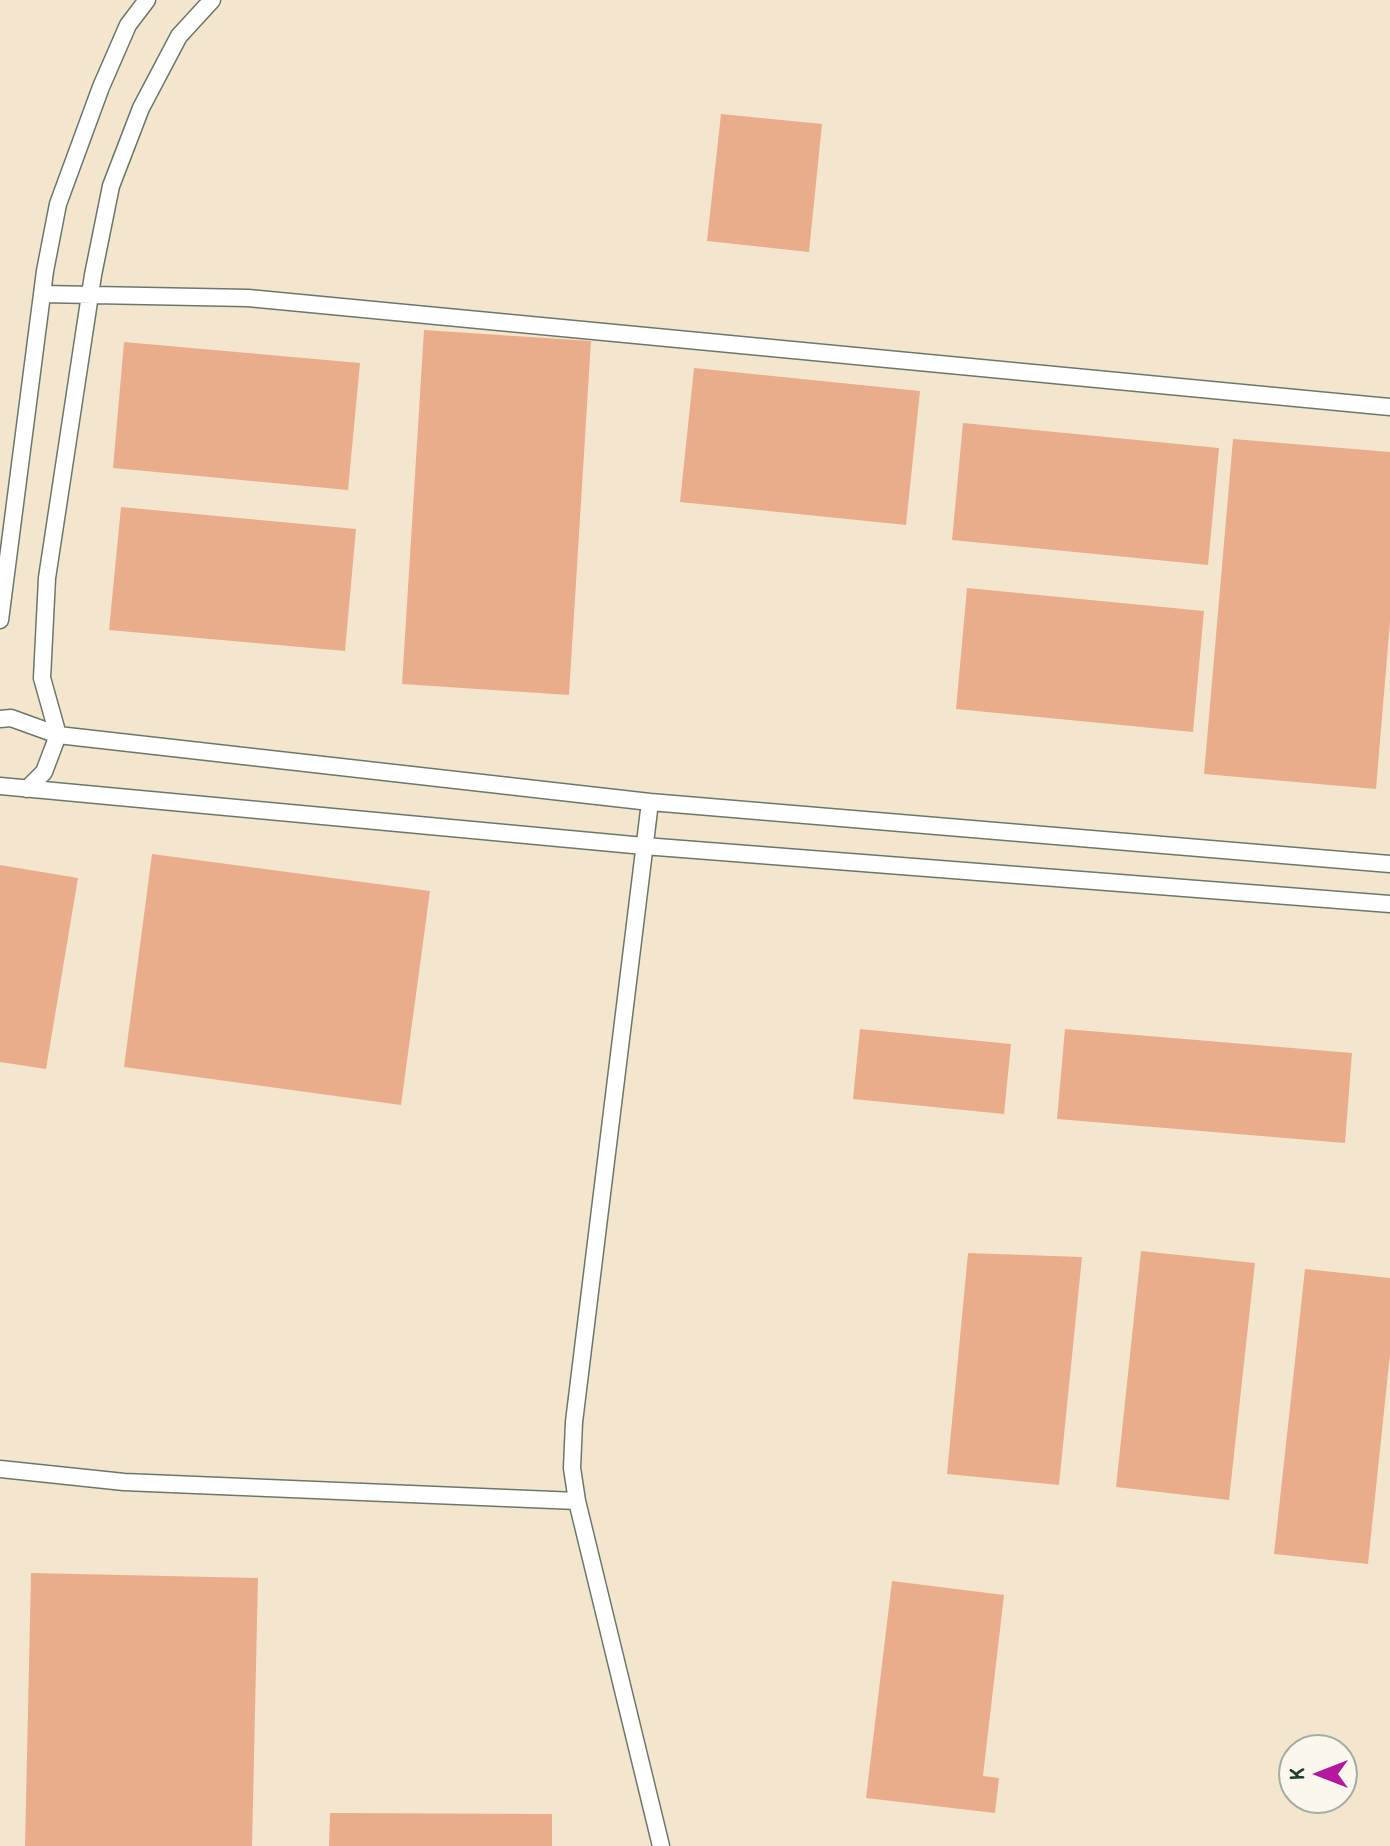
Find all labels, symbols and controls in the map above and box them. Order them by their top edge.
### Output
north arrow [1278,1734,1358,1814]
text: K [1281,1768,1311,1780]

